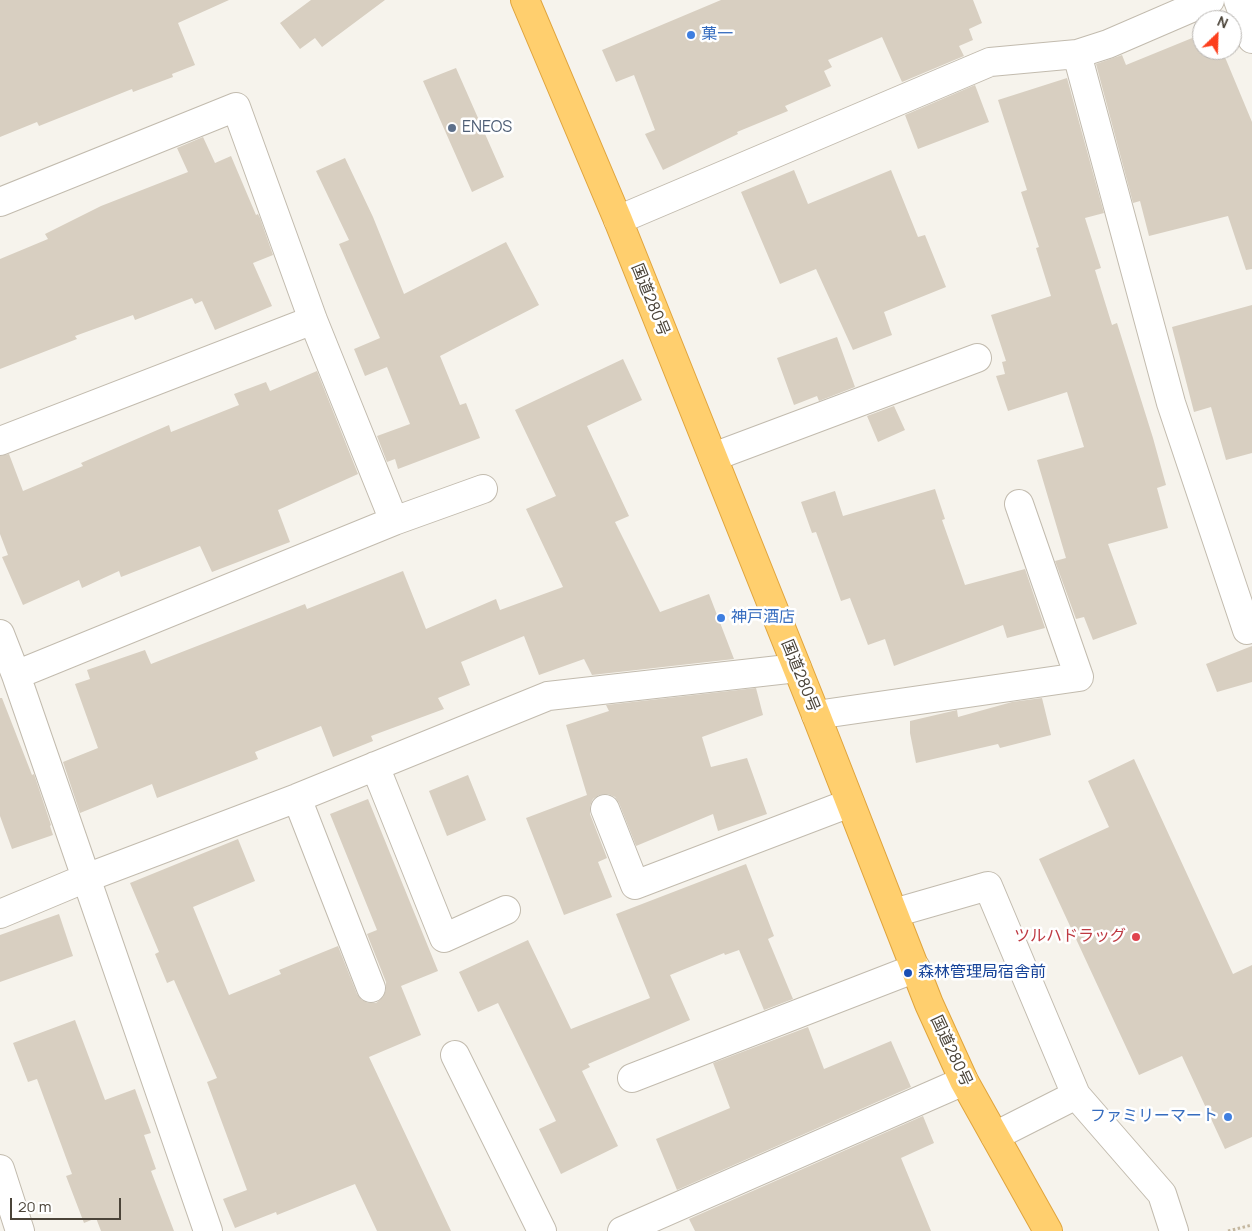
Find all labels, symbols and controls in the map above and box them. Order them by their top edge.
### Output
north arrow [1192,10,1242,60]
text: N [1214,11,1231,32]
place label: 菓一 [701,25,733,45]
marker: 菓一 [685,29,697,41]
place label: ENEOS [462,118,512,138]
marker: ENEOS [446,122,458,134]
street label: 国道280号 [627,261,673,339]
place label: 神戸酒店 [731,608,795,628]
marker: 神戸酒店 [715,612,727,624]
street label: 国道280号 [777,637,823,715]
place label: ツルハドラッグ [1014,927,1126,947]
marker: ツルハドラッグ [1130,931,1142,943]
place label: 森林管理局宿舎前 [918,963,1046,983]
marker: 森林管理局宿舎前 [902,967,914,979]
street label: 国道280号 [926,1012,976,1090]
place label: ファミリーマート [1090,1107,1218,1127]
marker: ファミリーマート [1222,1111,1234,1123]
scale bar [12,1188,124,1220]
text: 20 m [18,1196,51,1217]

